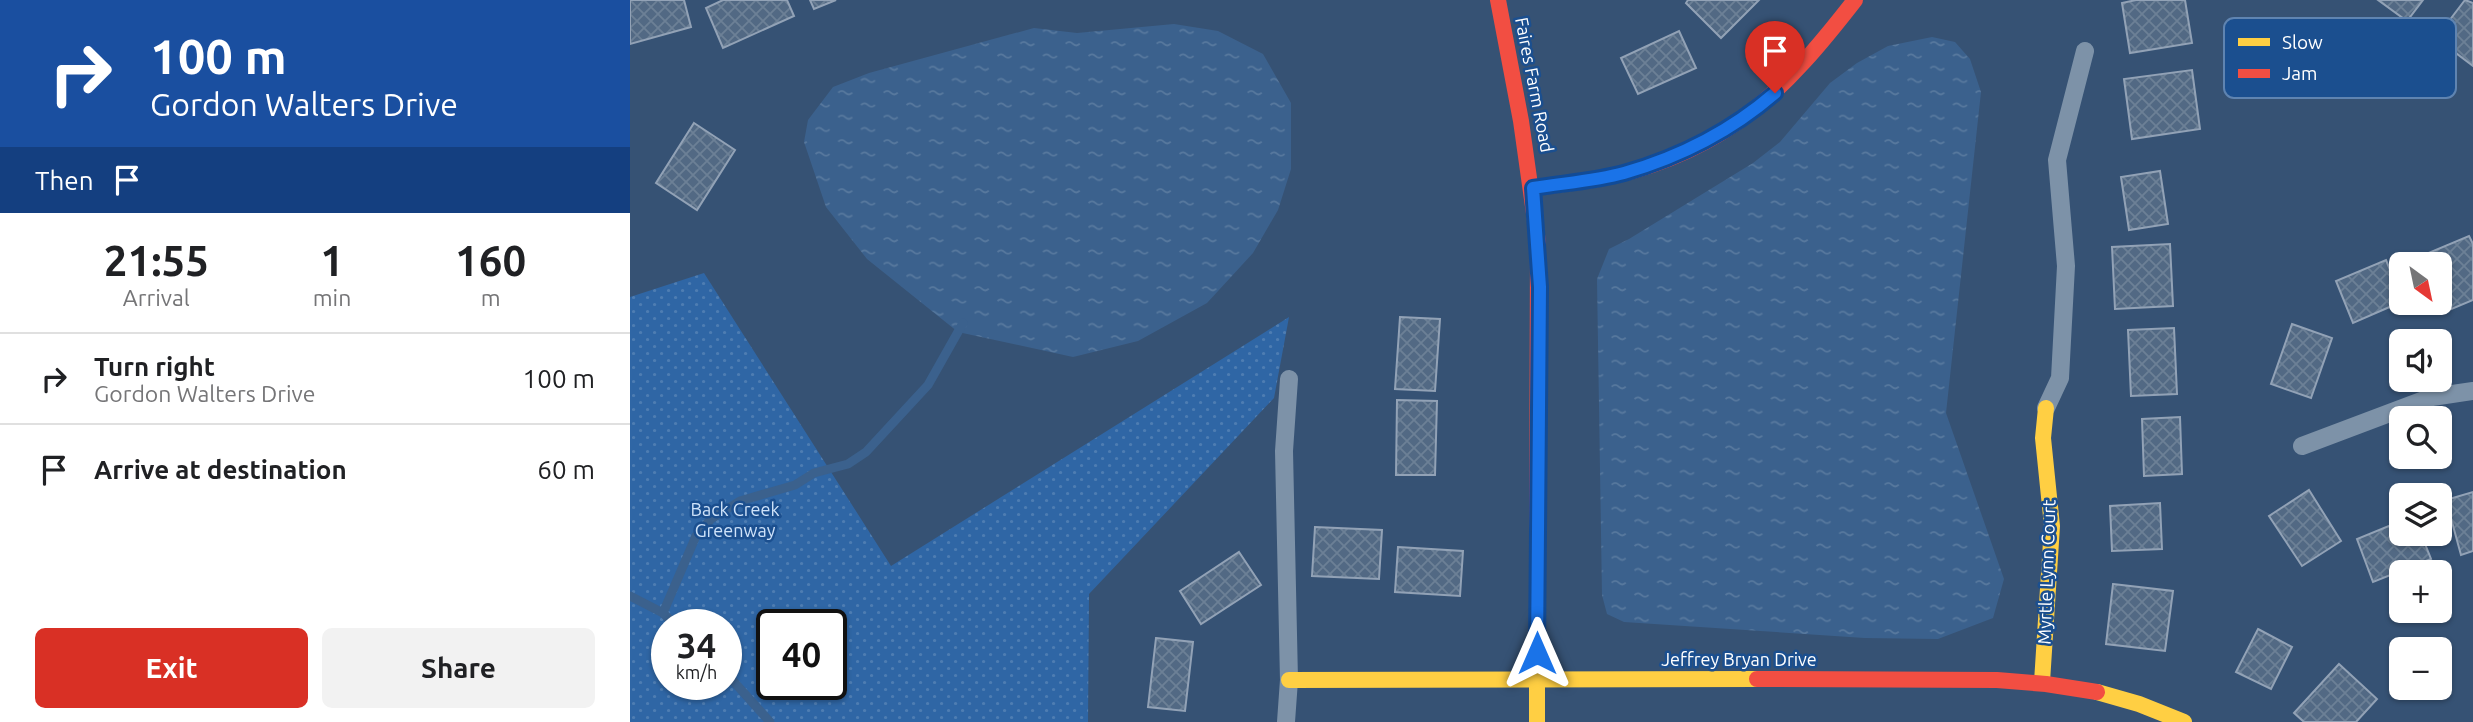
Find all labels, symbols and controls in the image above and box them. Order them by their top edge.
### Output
street label: Faires Farm Road [1512,16,1558,154]
legend [2224,18,2456,98]
pin [1745,21,1805,93]
icon: right [35,28,126,119]
text: 100 m [150,28,287,83]
text: Slow [2282,31,2323,53]
icon: arrive [1756,32,1794,70]
text: Jam [2282,62,2318,84]
text: Gordon Walters Drive [150,86,458,122]
icon: arrive [108,161,146,199]
text: Then [35,166,94,195]
text: 21:55 [104,237,209,284]
text: 1 [320,237,344,284]
text: 160 [455,237,526,284]
north arrow [2389,252,2452,315]
map controls [2389,252,2452,700]
text: Arrival [123,285,190,310]
text: min [313,285,351,310]
text: m [481,285,501,310]
button: sound [2389,329,2452,392]
text: Turn right [94,352,215,381]
icon: right [35,360,73,398]
text: 100 m [523,364,595,393]
text: Gordon Walters Drive [94,381,315,406]
button: search [2389,406,2452,469]
icon: arrive [35,451,73,489]
text: Arrive at destination [94,455,347,484]
text: 60 m [537,455,595,484]
button: layers [2389,483,2452,546]
park label: Back Creek Greenway [690,499,780,540]
street label: Myrtle Lynn Court [2033,499,2059,645]
button: + [2389,560,2452,623]
speed limit sign: 40 [756,609,847,700]
position arrow [1500,616,1574,690]
text: 34 [677,625,716,665]
button: Exit [35,628,308,708]
button: Share [322,628,595,708]
button: − [2389,637,2452,700]
street label: Jeffrey Bryan Drive [1661,649,1817,669]
text: km/h [676,662,717,682]

